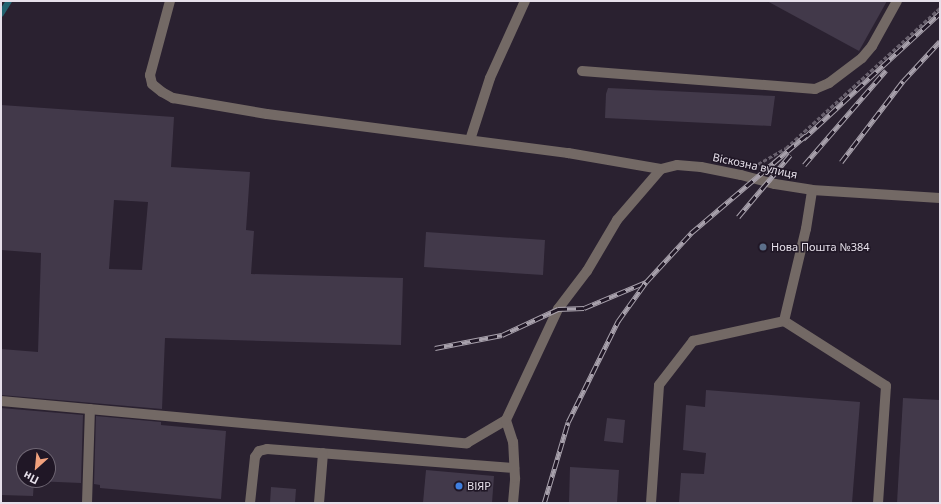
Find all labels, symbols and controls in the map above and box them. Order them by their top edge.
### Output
street label: Віскозна вулиця [711,151,799,181]
place label: Нова Пошта №384 [771,240,870,254]
marker: Нова Пошта №384 [758,242,768,252]
north arrow [16,448,56,488]
text: Пн [20,468,41,488]
place label: ВІЯР [467,479,491,493]
marker: ВІЯР [454,481,464,491]

